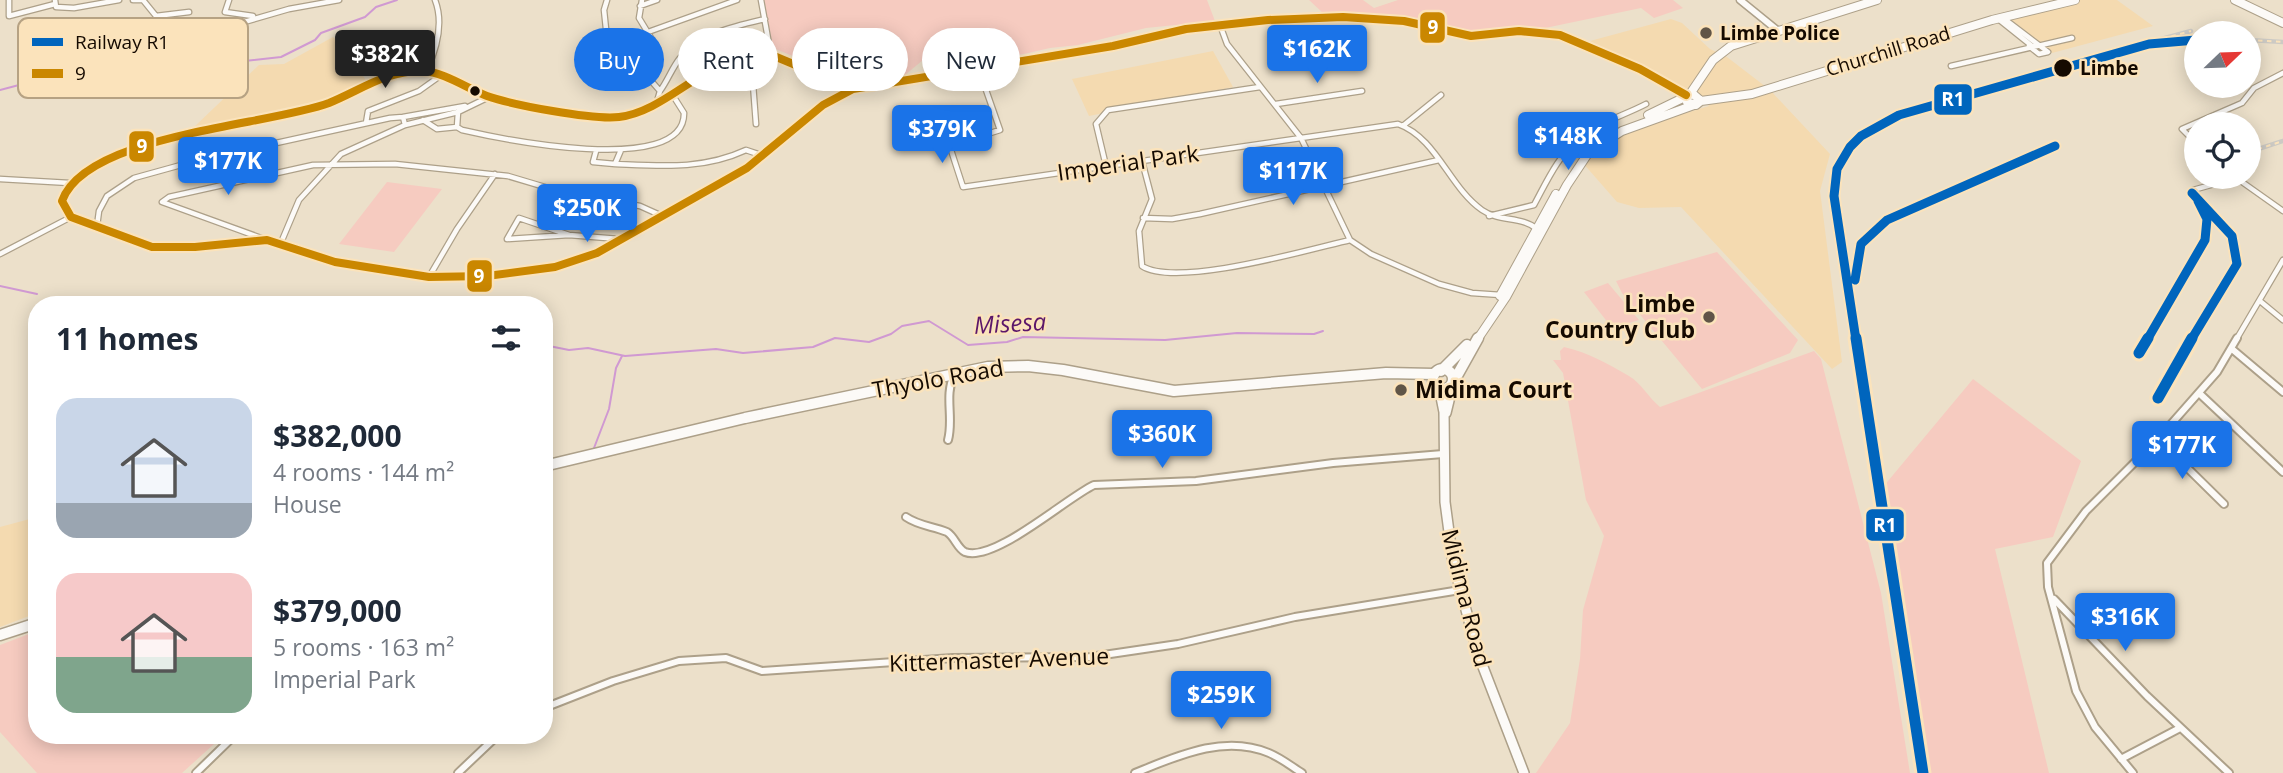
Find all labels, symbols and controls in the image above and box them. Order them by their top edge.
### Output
line badge: 9 [1419,11,1446,44]
text: 9 [1428,14,1439,40]
legend [18,18,248,98]
place label: Limbe Police [1720,20,1840,46]
street label: Churchill Road [1823,20,1953,82]
north arrow [2184,21,2261,98]
map controls [2184,21,2261,189]
pin: $162K [1268,25,1366,85]
marker: Limbe Police [1698,25,1714,41]
chip: Buy [574,28,664,91]
chip: Rent [678,28,778,91]
chip: Filters [792,28,908,91]
chip: New [922,28,1020,91]
text: Railway R1 [75,29,169,55]
pin: $382K [336,31,434,90]
text: $162K [1283,32,1351,64]
text: $382K [351,37,419,69]
place label: Limbe [2080,55,2138,81]
marker: Limbe [2052,57,2074,79]
text: 9 [75,60,86,86]
line badge: R1 [1933,83,1973,116]
unlabelled marker [468,84,482,98]
text: R1 [1941,86,1965,112]
pin: $379K [893,106,991,165]
text: $379K [908,112,976,144]
button: locate [2184,112,2261,189]
pin: $148K [1519,113,1617,172]
text: $148K [1534,119,1602,151]
line badge: 9 [128,130,155,163]
text: 9 [137,133,148,159]
street label: Imperial Park [1055,136,1201,188]
pin: $177K [179,138,277,197]
text: $177K [194,144,262,176]
pin: $117K [1244,148,1342,207]
text: $117K [1259,154,1327,186]
pin: $250K [538,184,636,244]
text: $250K [553,191,621,223]
line badge: 9 [466,259,493,293]
text: 9 [474,263,485,289]
place label: Limbe Country Club [1545,287,1695,345]
water label: Misesa [973,304,1047,341]
marker: Limbe Country Club [1701,309,1717,325]
text: 11 homes [56,318,199,359]
icon: filters [487,319,525,357]
street label: Thyolo Road [870,351,1006,405]
place label: Midima Court [1415,373,1572,405]
marker: Midima Court [1393,382,1409,398]
pin: $360K [1113,410,1211,470]
text: $382,000 [273,415,402,456]
text: $360K [1128,417,1196,449]
pin: $177K [2133,421,2231,481]
icon: home [112,426,196,510]
text: $177K [2148,428,2216,460]
text: 4 rooms · 144 m² [273,456,454,488]
text: House [273,488,342,520]
line badge: R1 [1865,508,1905,542]
text: R1 [1873,512,1897,538]
street label: Midima Road [1434,525,1500,670]
text: $379,000 [273,590,402,631]
pin: $316K [2076,594,2174,653]
text: $316K [2091,600,2159,632]
icon: home [112,601,196,685]
text: 5 rooms · 163 m² [273,631,454,663]
street label: Kittermaster Avenue [888,639,1110,679]
text: Imperial Park [273,663,416,695]
pin: $259K [1172,672,1270,731]
text: $259K [1187,678,1255,710]

